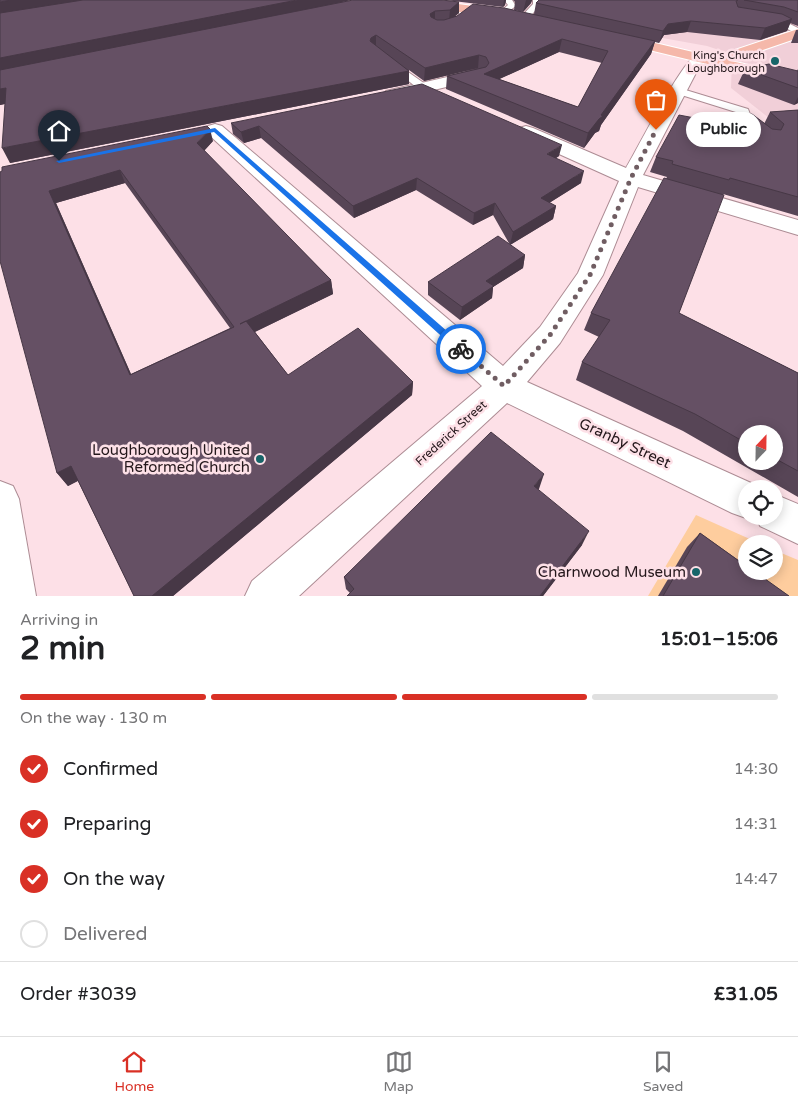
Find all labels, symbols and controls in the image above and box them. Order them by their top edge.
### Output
place label: King's Church Loughborough [687,49,765,75]
marker: King's Church Loughborough [769,55,781,67]
pin [635,79,677,130]
icon: bag [642,86,670,114]
pin [38,110,80,161]
callout: Public [686,112,761,148]
icon: home [45,117,73,145]
text: Public [700,119,747,139]
courier [436,324,486,374]
icon: bike [447,335,475,363]
street label: Frederick Street [413,397,490,468]
street label: Granby Street [576,414,674,472]
north arrow [738,425,782,470]
map controls [738,425,783,580]
place label: Loughborough United Reformed Church [92,441,250,476]
marker: Loughborough United Reformed Church [254,453,266,465]
button: locate [738,480,783,525]
button: layers [738,535,783,580]
place label: Charnwood Museum [538,563,686,581]
marker: Charnwood Museum [690,566,702,578]
text: Arriving in [20,610,98,630]
text: 15:01–15:06 [660,628,778,650]
text: 2 min [20,630,105,668]
text: On the way · 130 m [20,708,167,728]
icon: check [20,755,48,783]
text: Confirmed [63,758,158,780]
text: 14:30 [734,759,778,779]
icon: check [20,810,48,838]
text: Preparing [63,813,152,835]
text: 14:31 [734,814,778,834]
icon: check [20,865,48,893]
text: On the way [63,868,165,890]
text: 14:47 [734,869,778,889]
text: Delivered [63,923,148,945]
text: Order #3039 [20,983,137,1005]
text: £31.05 [714,983,778,1005]
tab: Home [115,1048,154,1095]
tab: Map [383,1048,414,1095]
tab: Saved [643,1048,683,1095]

